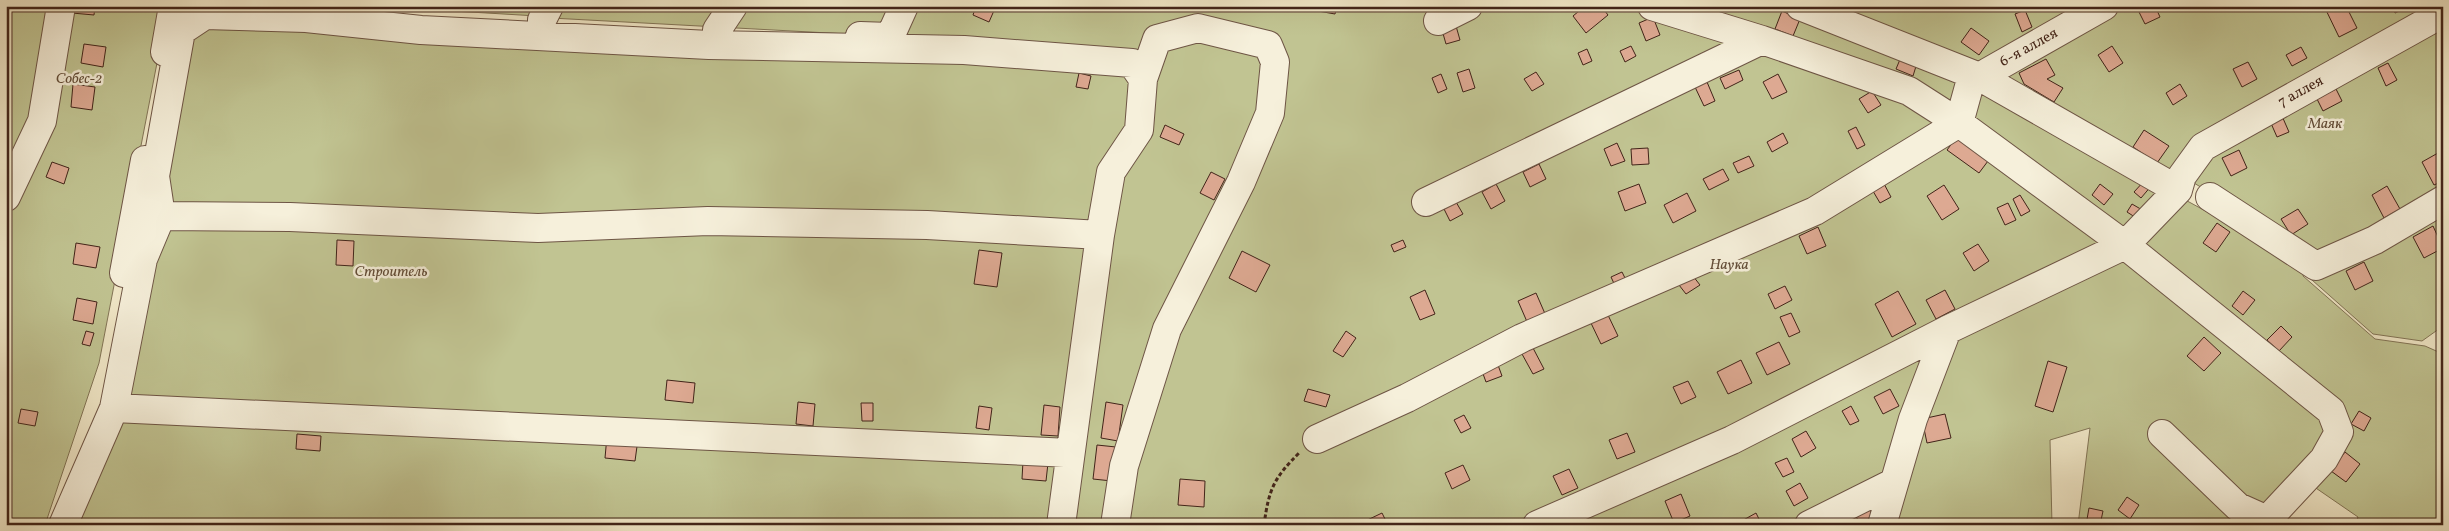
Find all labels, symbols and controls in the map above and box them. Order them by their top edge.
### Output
street label: 6-я аллея [1996,23,2062,73]
park label: Собес-2 [56,69,102,90]
street label: 7 аллея [2274,71,2328,113]
park label: Маяк [2307,114,2343,135]
park label: Наука [1709,255,1749,276]
park label: Строитель [355,262,427,283]

